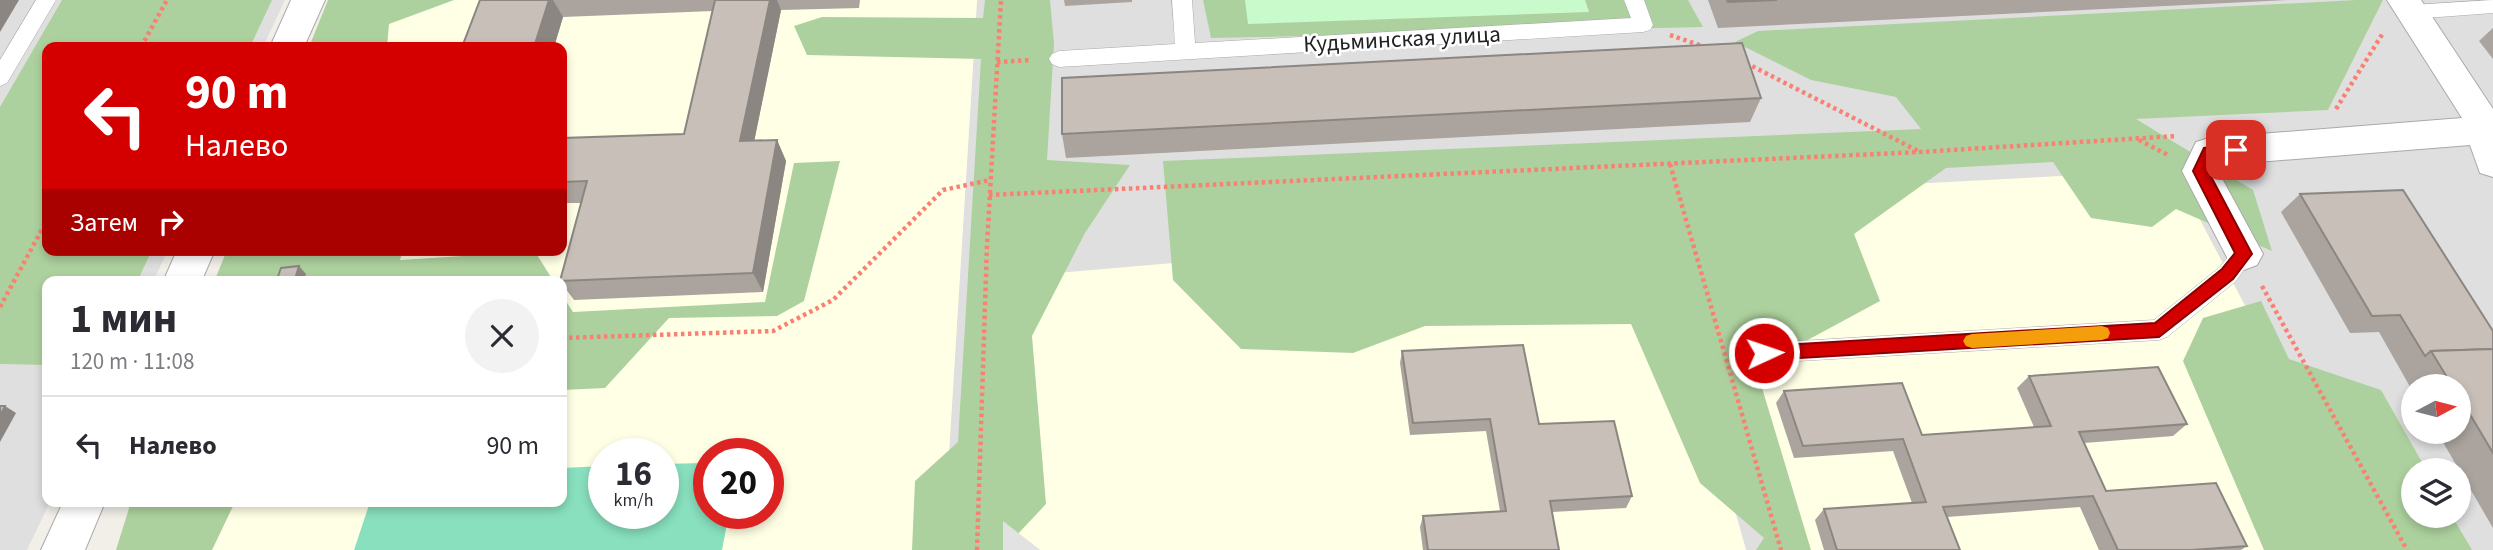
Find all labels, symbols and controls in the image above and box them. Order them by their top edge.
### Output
street label: Кудьминская улица [1303,17,1501,61]
text: 90 m [185,58,289,128]
icon: left [70,70,161,161]
pin [2206,120,2266,180]
text: Налево [185,123,288,169]
icon: arrive [2217,131,2255,169]
icon: right [152,203,190,241]
text: Затем [70,204,138,241]
text: 1 мин [70,289,177,349]
button: close [465,299,539,373]
position arrow [1727,316,1801,390]
text: 120 m · 11:08 [70,345,194,378]
north arrow [2401,374,2471,444]
map controls [2401,374,2471,528]
icon: left [70,426,108,464]
text: Налево [129,427,217,464]
text: 90 m [486,427,539,464]
speed limit sign: 20 [693,438,784,529]
text: 16 [615,449,652,499]
button: layers [2401,458,2471,528]
text: km/h [614,488,653,513]

